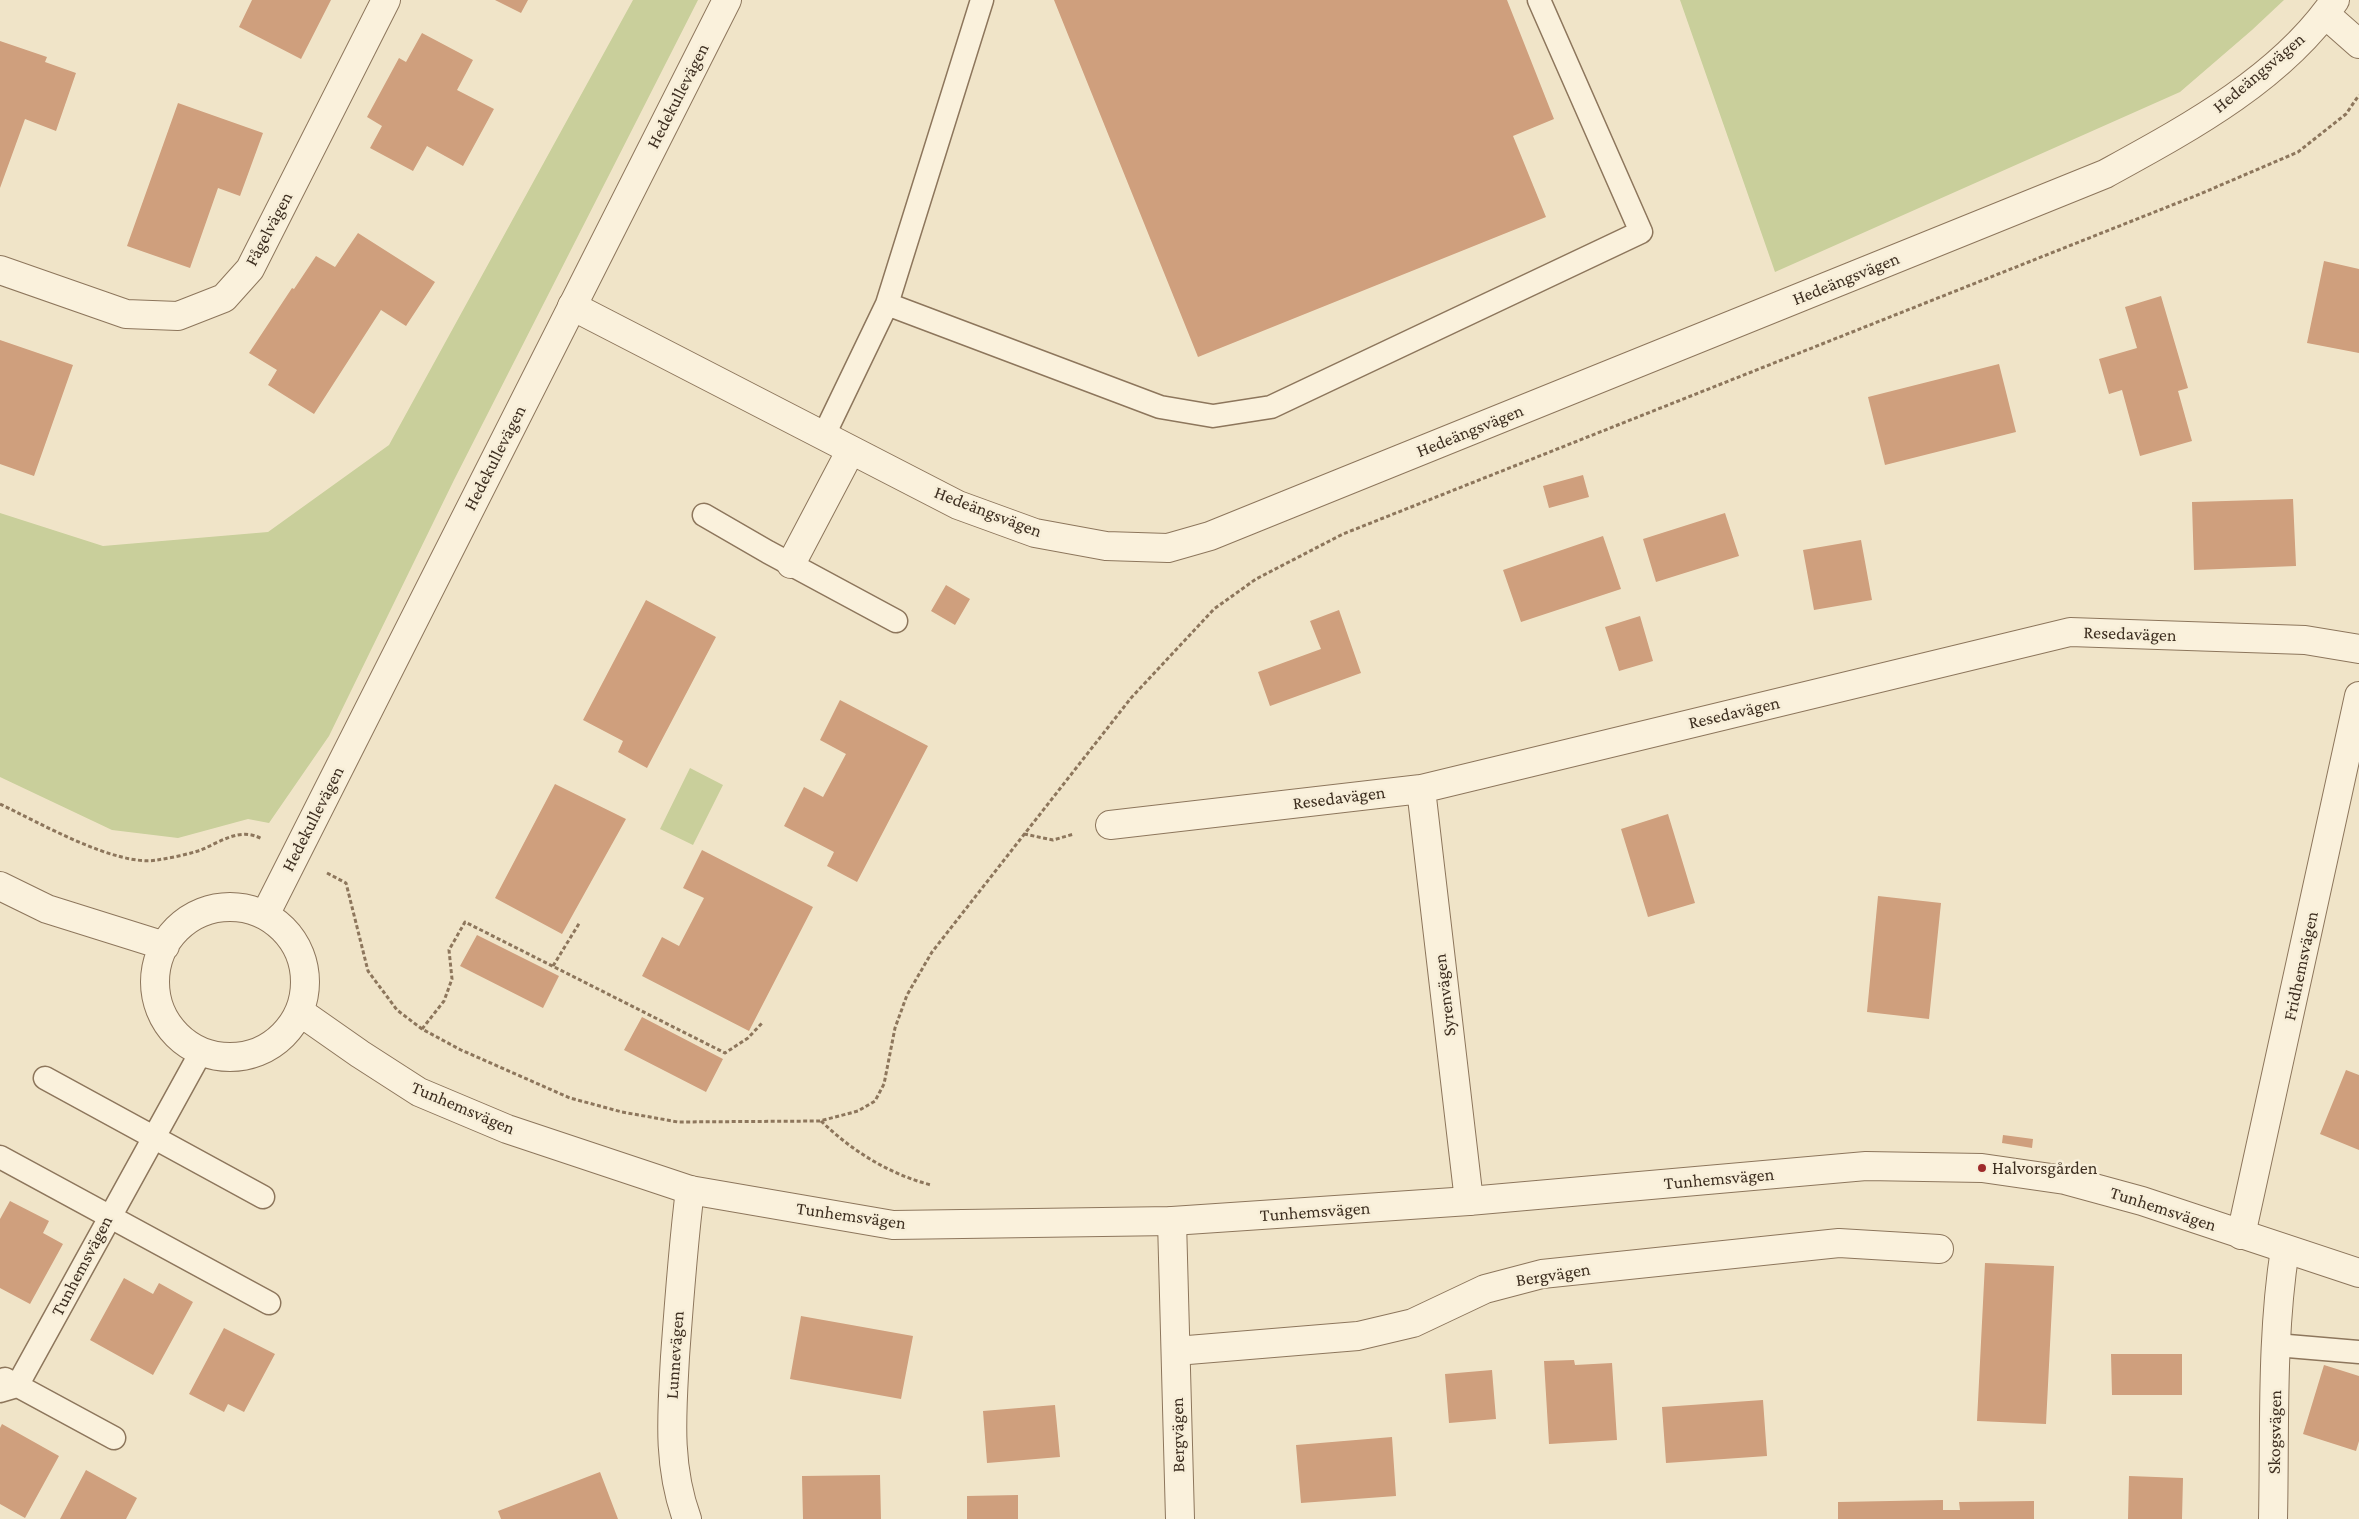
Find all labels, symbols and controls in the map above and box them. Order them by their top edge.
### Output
street label: Hedeängsvägen [2209,28,2309,118]
street label: Hedekullevägen [642,40,714,152]
street label: Fågelvägen [241,188,297,270]
street label: Hedeängsvägen [1789,248,1903,310]
street label: Hedeängsvägen [1413,400,1527,462]
street label: Hedekullevägen [459,402,531,514]
street label: Hedeängsvägen [931,482,1045,542]
street label: Resedavägen [2083,622,2177,646]
street label: Resedavägen [1686,692,1782,734]
street label: Hedekullevägen [277,763,349,875]
street label: Resedavägen [1292,782,1386,814]
street label: Fridhemsvägen [2279,909,2323,1023]
street label: Syrenvägen [1429,953,1461,1037]
street label: Tunhemsvägen [408,1076,518,1140]
place label: Halvorsgården [1992,1157,2097,1179]
marker: Halvorsgården [1976,1162,1988,1174]
street label: Tunhemsvägen [1663,1163,1775,1195]
street label: Tunhemsvägen [2107,1182,2219,1236]
street label: Tunhemsvägen [1259,1197,1371,1227]
street label: Tunhemsvägen [795,1198,907,1234]
street label: Tunhemsvägen [46,1212,118,1320]
street label: Bergvägen [1514,1258,1592,1292]
street label: Lunnevägen [661,1310,689,1400]
street label: Skogsvägen [2263,1390,2287,1474]
street label: Bergvägen [1167,1397,1189,1473]

